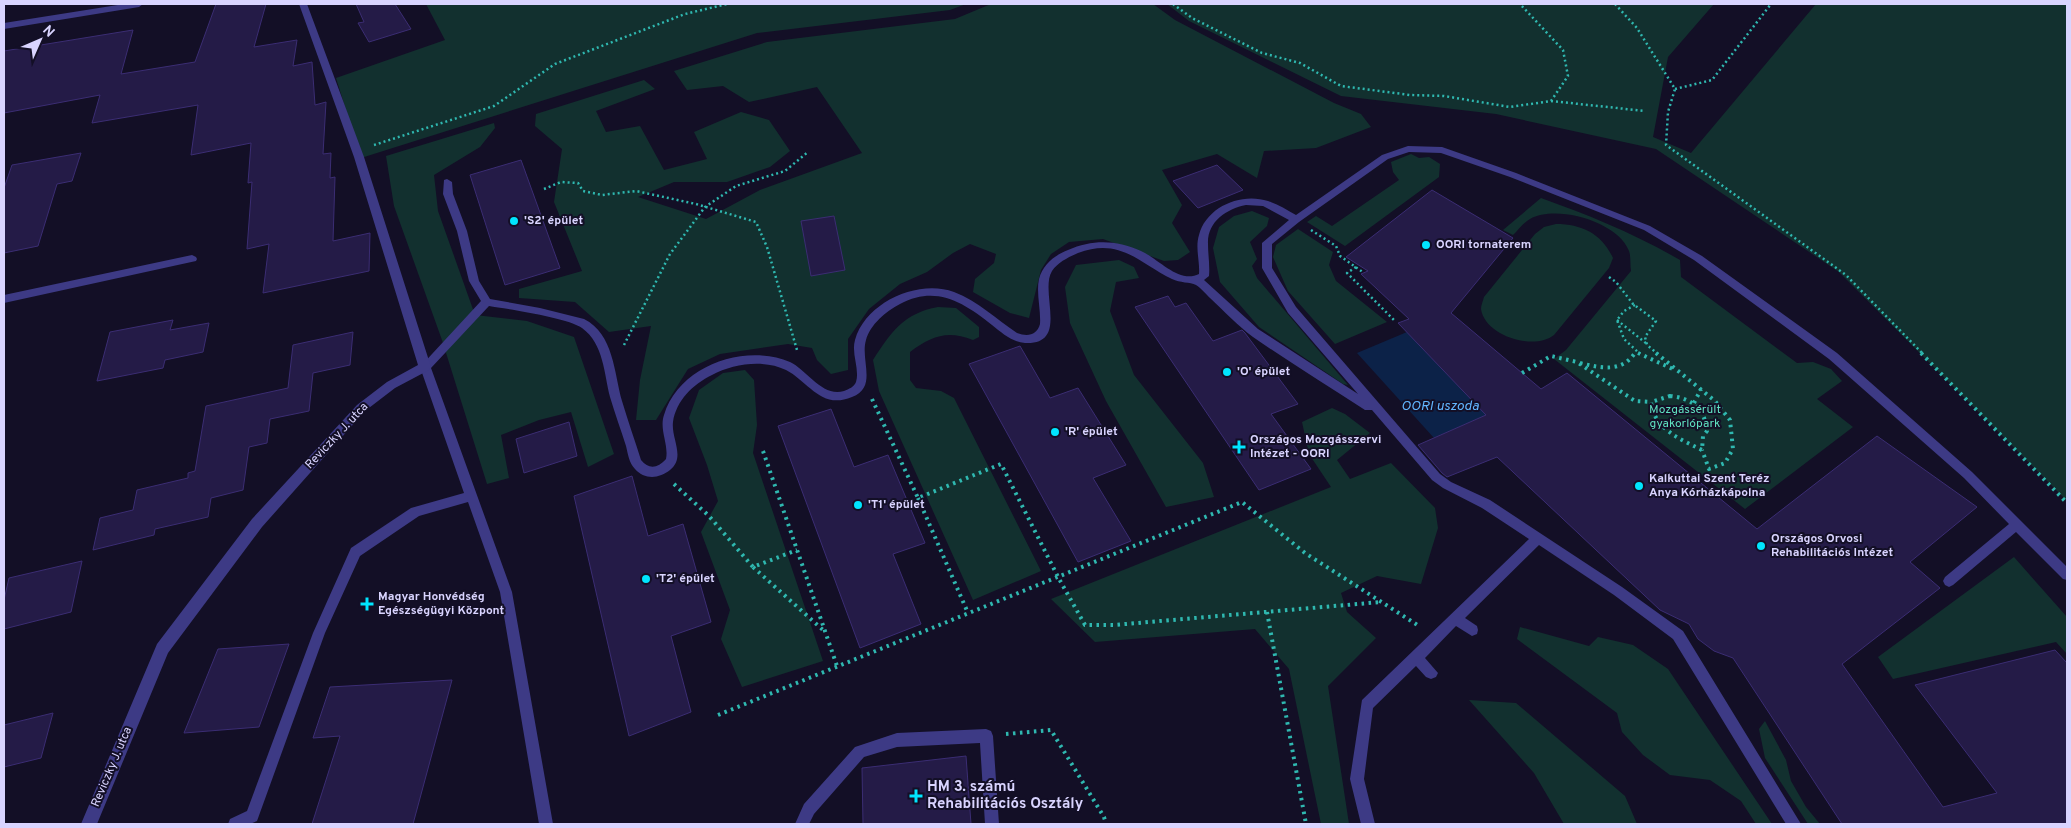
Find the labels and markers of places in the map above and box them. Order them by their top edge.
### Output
place label: 'S2' épület [524,213,583,229]
marker: 'S2' épület [508,215,520,227]
place label: OORI tornaterem [1436,237,1531,253]
marker: OORI tornaterem [1420,239,1432,251]
place label: 'O' épület [1237,364,1290,380]
marker: 'O' épület [1221,366,1233,378]
place label: 'R' épület [1065,424,1118,440]
marker: 'R' épület [1049,426,1061,438]
place label: Országos Mozgásszervi Intézet - OORI [1250,432,1381,462]
marker: Országos Mozgásszervi Intézet - OORI [1232,440,1246,454]
place label: Kalkuttai Szent Teréz Anya Kórházkápolna [1649,471,1769,501]
marker: Kalkuttai Szent Teréz Anya Kórházkápolna [1633,480,1645,492]
place label: 'T1' épület [868,497,925,513]
marker: 'T1' épület [852,499,864,511]
place label: Országos Orvosi Rehabilitációs Intézet [1771,531,1893,561]
marker: Országos Orvosi Rehabilitációs Intézet [1755,540,1767,552]
place label: 'T2' épület [656,571,715,587]
marker: 'T2' épület [640,573,652,585]
place label: Magyar Honvédség Egészségügyi Központ [378,589,505,619]
marker: Magyar Honvédség Egészségügyi Központ [360,597,374,611]
place label: HM 3. számú Rehabilitációs Osztály [927,778,1084,814]
marker: HM 3. számú Rehabilitációs Osztály [909,789,923,803]

